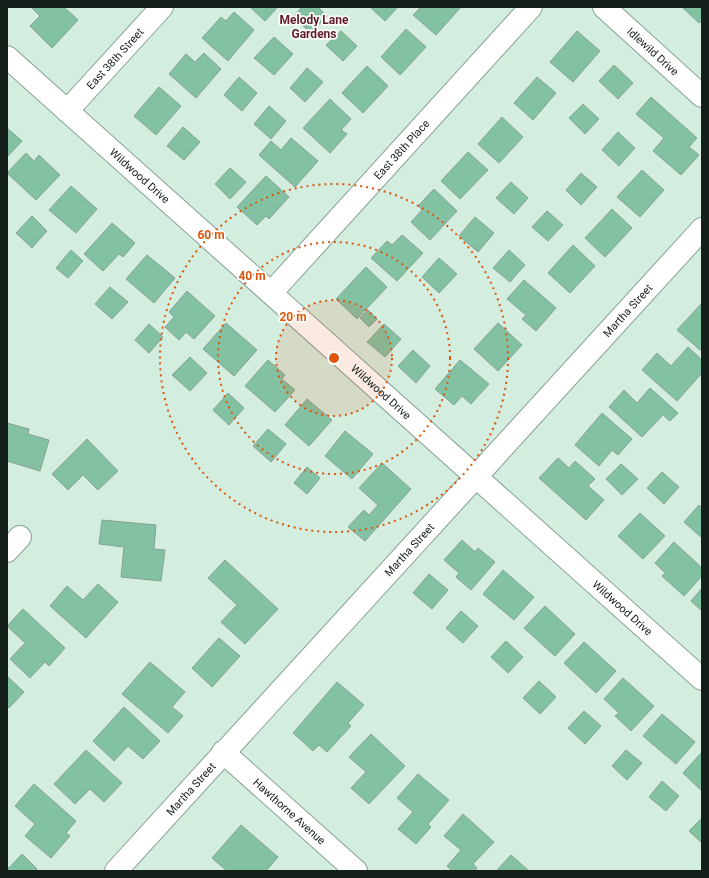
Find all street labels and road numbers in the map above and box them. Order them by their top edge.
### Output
street label: East 38th Street [84,25,147,92]
street label: Idlewild Drive [624,25,681,79]
street label: East 38th Place [371,117,432,182]
street label: Wildwood Drive [107,146,172,206]
street label: Martha Street [601,281,656,340]
street label: Wildwood Drive [348,362,413,422]
street label: Martha Street [382,521,437,579]
street label: Wildwood Drive [590,578,655,638]
street label: Martha Street [164,760,219,819]
street label: Hawthorne Avenue [250,776,328,848]

